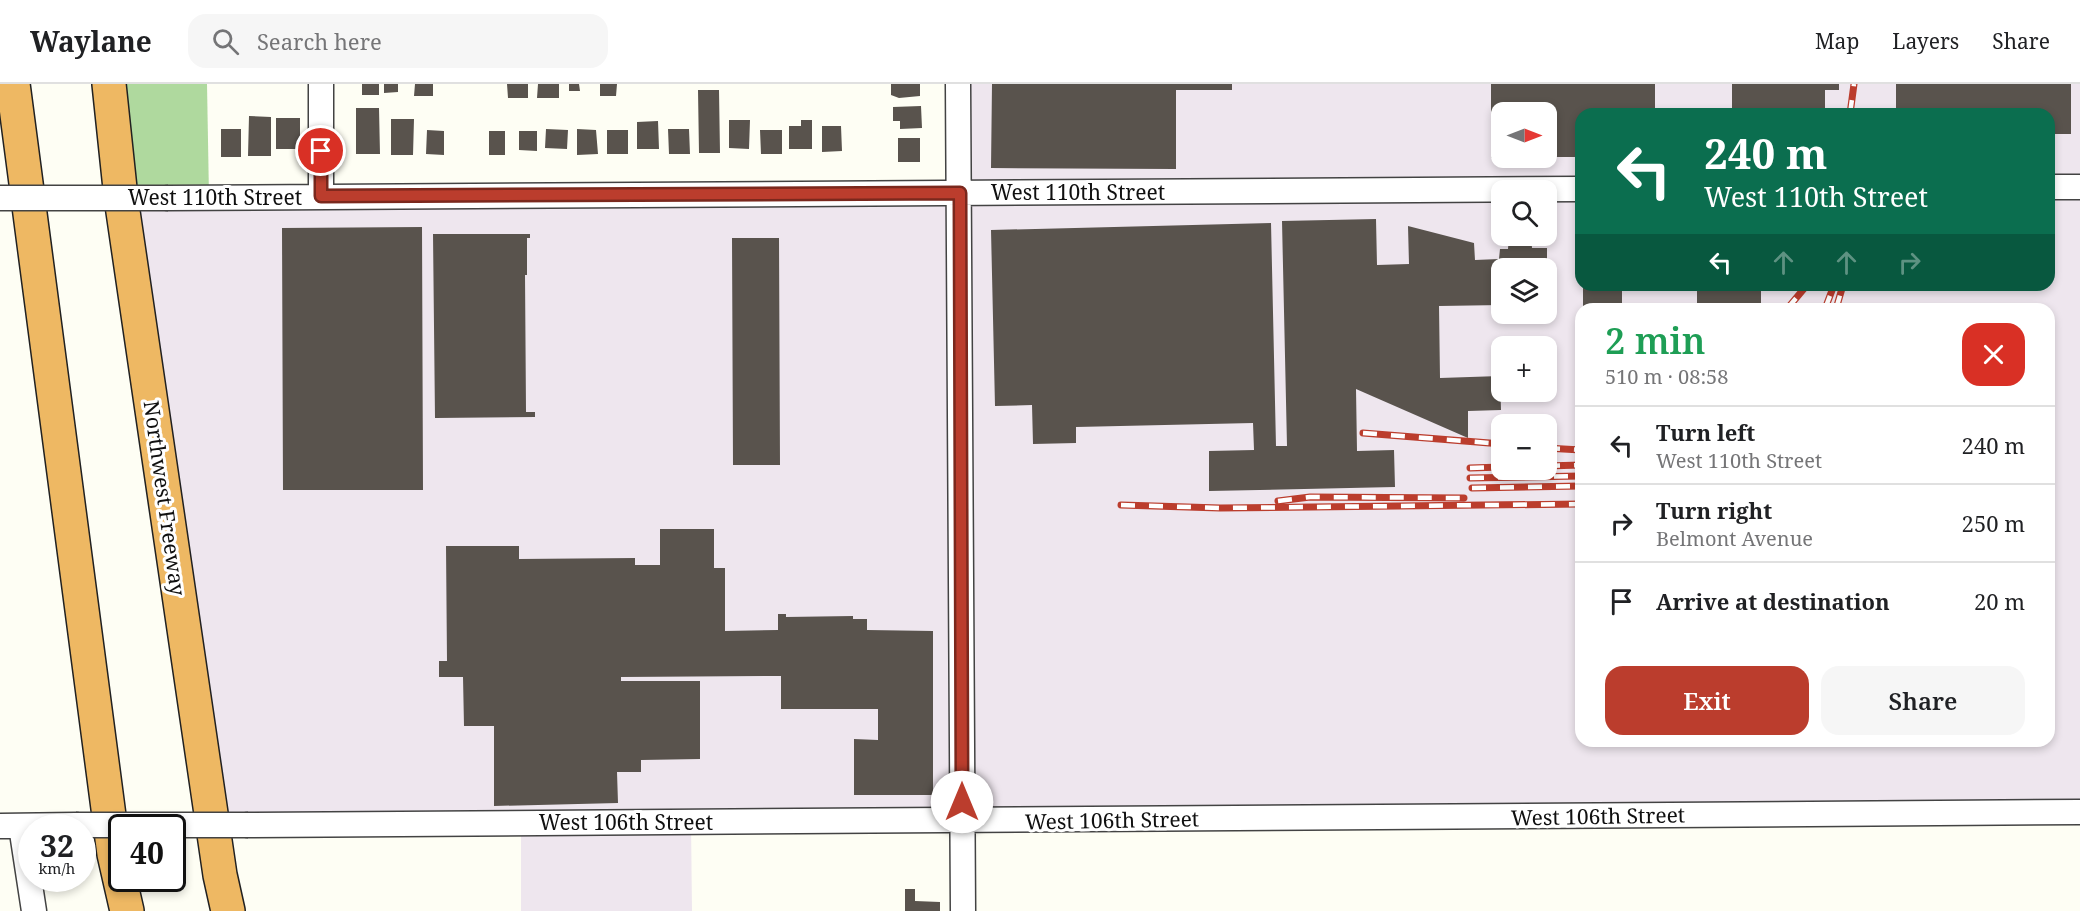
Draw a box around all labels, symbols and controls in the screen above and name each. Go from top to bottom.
search box [188,14,608,68]
text: Waylane [30,22,152,60]
icon: search [209,25,242,58]
text: Search here [257,26,382,56]
text: Map [1815,27,1859,55]
text: Layers [1892,27,1959,55]
text: Share [1992,27,2050,55]
north arrow [1491,102,1557,168]
map controls [1491,102,1557,480]
text: 240 m [1704,124,1828,181]
pin [295,125,346,176]
icon: left [1605,132,1683,210]
icon: arrive [304,134,337,167]
street label: West 110th Street [991,178,1165,206]
text: West 110th Street [1704,178,1928,215]
button: search [1491,180,1557,246]
street label: West 110th Street [128,183,302,211]
icon: left [1704,246,1737,279]
icon: ahead [1767,246,1800,279]
icon: ahead [1830,246,1863,279]
icon: right [1893,246,1926,279]
button: layers [1491,258,1557,324]
text: 2 min [1605,316,1706,365]
button: close [1962,323,2025,386]
button: + [1491,336,1557,402]
text: 510 m · 08:58 [1605,363,1728,390]
street label: Northwest Freeway [137,399,193,597]
button: − [1491,414,1557,480]
text: Turn left [1656,417,1755,447]
icon: left [1605,429,1638,462]
text: 240 m [1962,430,2025,460]
text: West 110th Street [1656,447,1822,474]
text: Turn right [1656,495,1772,525]
icon: right [1605,507,1638,540]
text: 250 m [1962,508,2025,538]
text: Belmont Avenue [1656,525,1813,552]
icon: arrive [1605,585,1638,618]
text: Arrive at destination [1656,586,1890,616]
text: 20 m [1974,586,2025,616]
button: Exit [1605,666,1809,735]
button: Share [1821,666,2025,735]
position arrow [930,770,994,834]
street label: West 106th Street [1511,800,1685,832]
street label: West 106th Street [1025,804,1199,836]
street label: West 106th Street [539,808,713,836]
speed limit sign: 40 [108,814,186,892]
text: 32 [40,825,74,866]
text: km/h [39,858,75,878]

